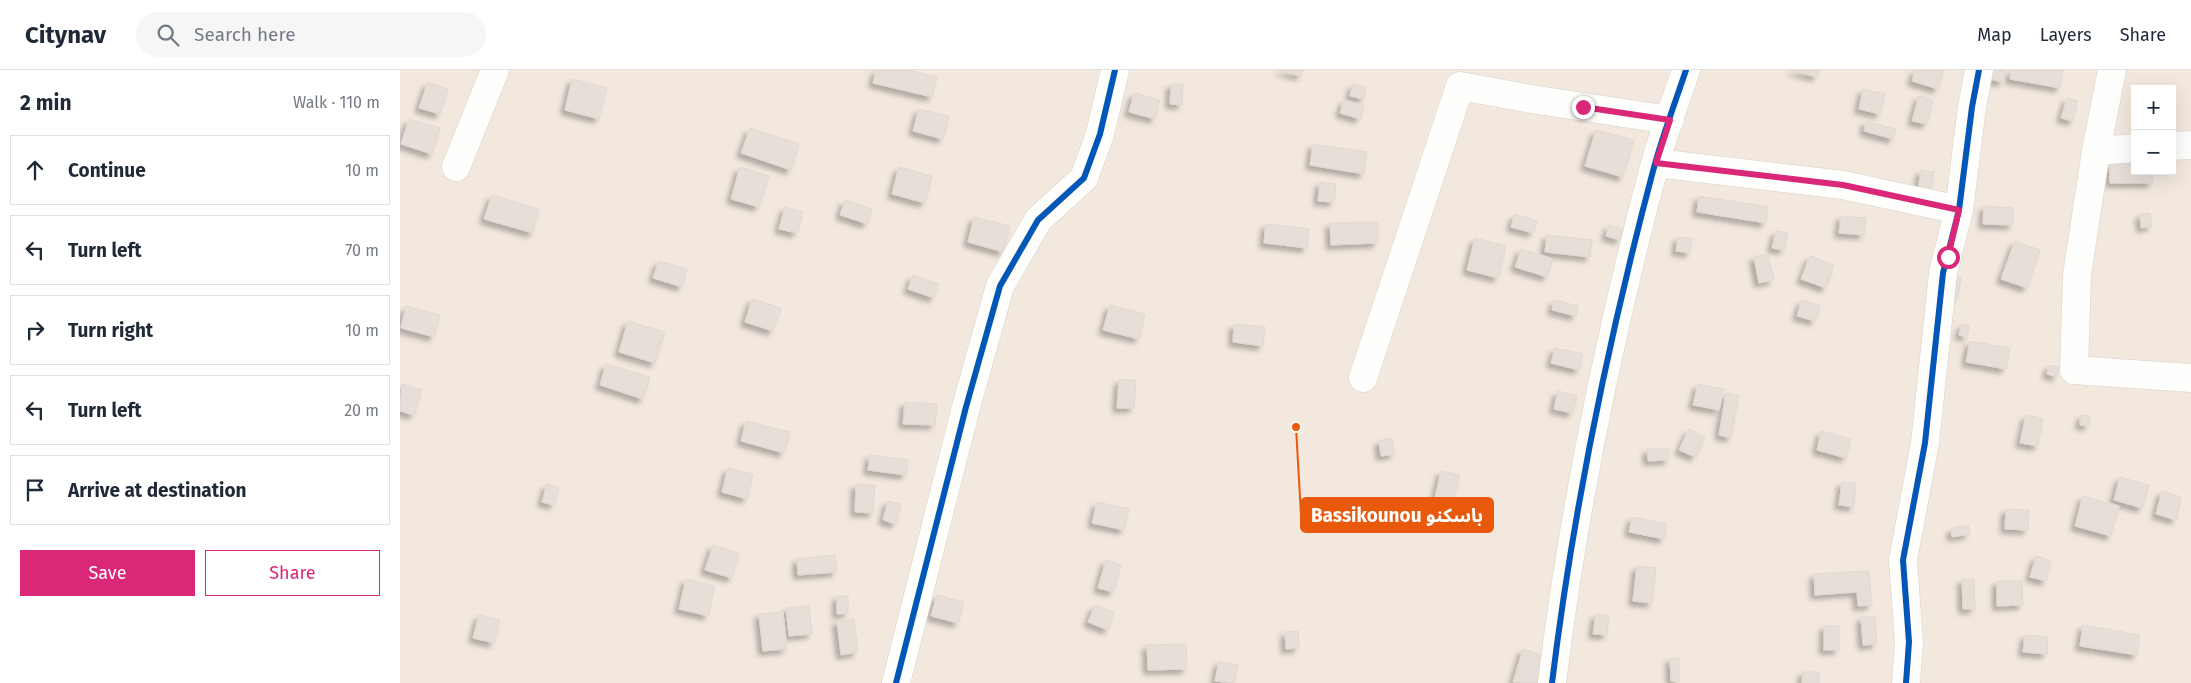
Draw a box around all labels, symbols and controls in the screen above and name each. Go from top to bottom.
search box [136,12,486,57]
text: Citynav [25,21,106,49]
icon: search [154,21,182,49]
text: Search here [194,23,296,46]
text: Map [1977,24,2012,46]
text: Layers [2040,24,2092,46]
text: Share [2120,24,2166,46]
map controls [2131,85,2176,175]
button: + [2131,85,2176,130]
text: 2 min [20,90,72,116]
text: Walk · 110 m [293,93,380,112]
route end [1572,96,1595,119]
button: − [2131,130,2176,175]
icon: ahead [21,156,49,184]
text: Continue [68,159,146,182]
text: 10 m [345,161,379,180]
icon: left [21,236,49,264]
text: Turn left [68,239,142,262]
text: 70 m [345,241,379,260]
route start [1937,246,1960,269]
icon: right [21,316,49,344]
text: Turn right [68,319,153,342]
text: 10 m [345,321,379,340]
icon: left [21,396,49,424]
text: Turn left [68,399,142,422]
text: 20 m [344,401,379,420]
icon: arrive [21,476,49,504]
text: Arrive at destination [68,479,247,502]
callout: Bassikounou باسكنو [1301,498,1493,532]
text: Bassikounou باسكنو [1311,504,1483,527]
button: Save [20,550,195,596]
button: Share [205,550,380,596]

